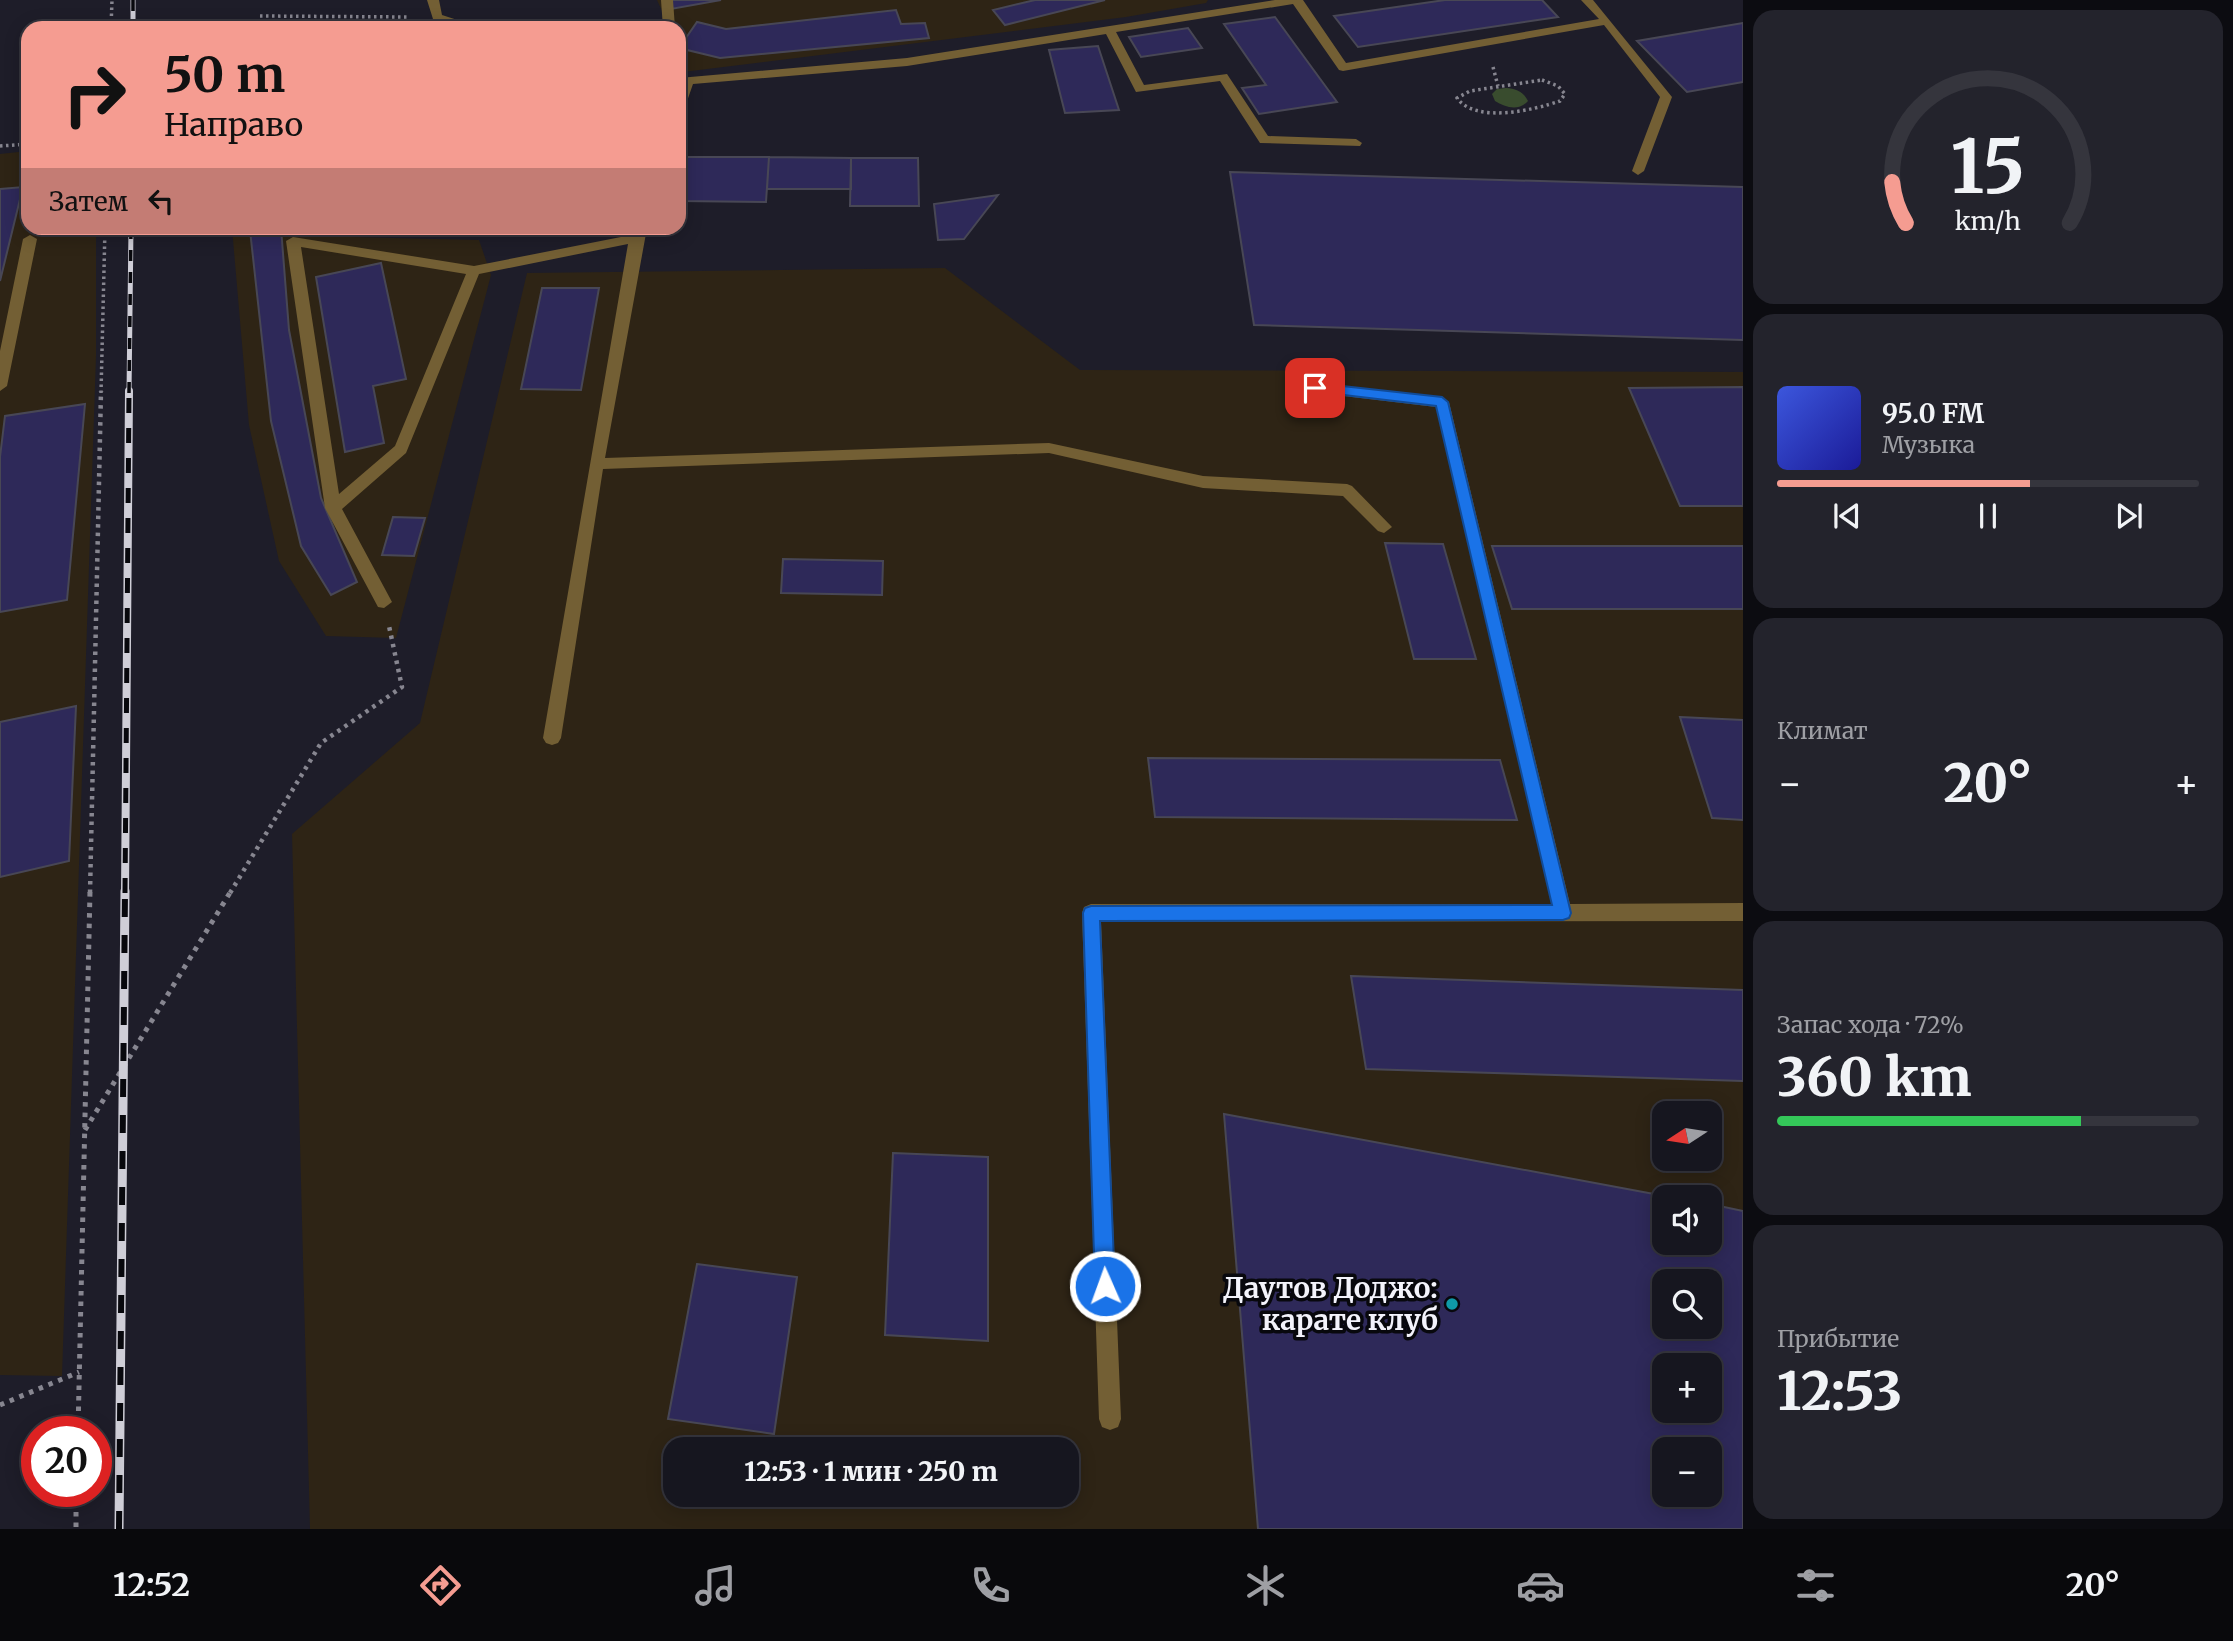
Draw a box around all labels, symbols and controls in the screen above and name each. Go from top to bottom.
text: 50 m [164,44,285,105]
icon: right [49,49,140,140]
text: Направо [164,105,303,145]
text: 15 [1951,121,2025,213]
icon: left [142,182,180,220]
text: Затем [49,185,128,218]
text: km/h [1955,205,2021,237]
pin [1285,358,1345,418]
icon: arrive [1296,369,1334,407]
text: 95.0 FM [1882,397,1984,430]
text: Музыка [1882,430,1975,459]
icon: previous [1828,497,1866,535]
icon: pause [1969,497,2007,535]
icon: next [2110,497,2148,535]
text: Климат [1777,716,1868,745]
text: 20° [1944,751,2032,816]
text: − [1777,760,1802,807]
text: + [2174,760,2199,807]
text: Запас хода · 72% [1777,1010,1964,1039]
text: 360 km [1777,1045,1972,1110]
north arrow [1652,1101,1722,1171]
map controls [1652,1101,1722,1507]
button: sound [1652,1185,1722,1255]
position arrow [1068,1249,1142,1323]
button: search [1652,1269,1722,1339]
place label: Даутов Доджо: карате клуб [1223,1270,1438,1338]
marker: Даутов Доджо: карате клуб [1444,1296,1460,1312]
text: Прибытие [1777,1324,1899,1353]
button: + [1652,1353,1722,1423]
text: 12:53 [1777,1359,1902,1424]
speed limit sign: 20 [21,1416,112,1507]
button: − [1652,1437,1722,1507]
text: 12:53 · 1 мин · 250 m [744,1455,998,1488]
icon: directions [416,1561,465,1610]
icon: music [691,1561,740,1610]
icon: phone [966,1561,1015,1610]
icon: climate [1241,1561,1290,1610]
icon: car [1516,1561,1565,1610]
icon: filters [1791,1561,1840,1610]
text: 12:52 [113,1565,190,1605]
text: 20° [2066,1565,2120,1605]

